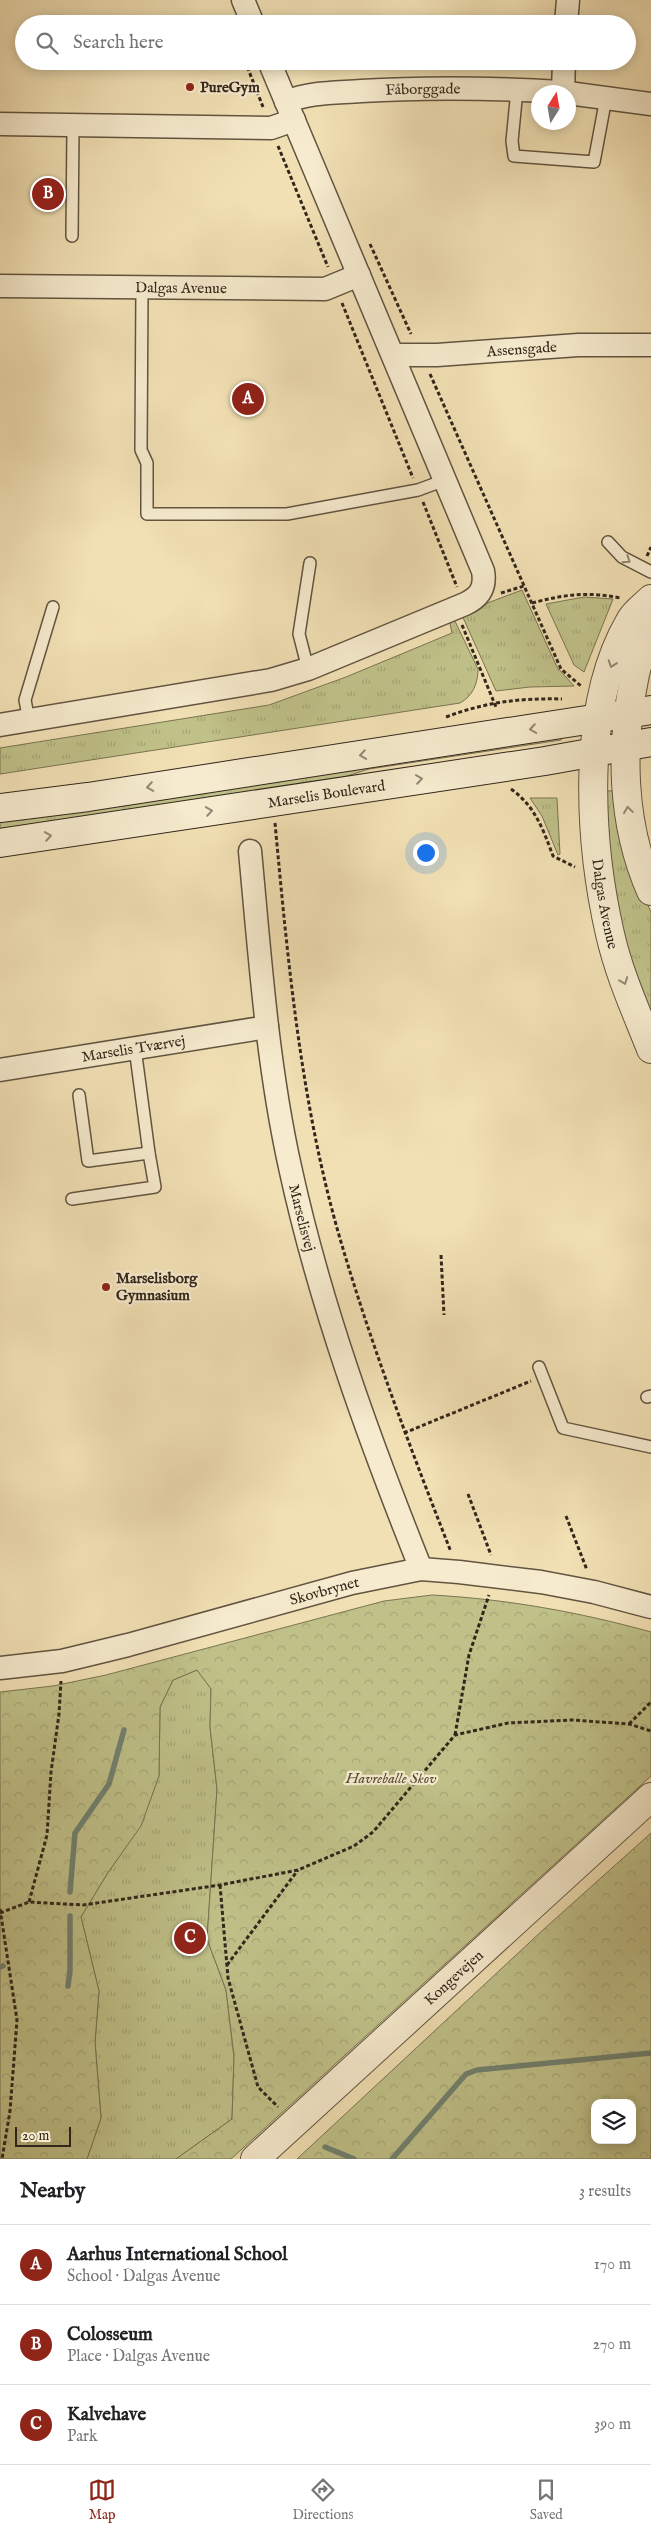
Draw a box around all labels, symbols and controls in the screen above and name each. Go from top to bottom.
search box [15,15,636,70]
icon: search [33,29,61,57]
text: Search here [73,31,164,55]
place label: PureGym [200,78,260,97]
street label: Fåborggade [385,79,460,99]
marker: PureGym [184,81,196,93]
north arrow [531,85,576,130]
pin: B [32,175,64,213]
street label: Dalgas Avenue [135,278,227,298]
street label: Assensgade [485,337,558,361]
pin: A [232,380,264,418]
one-way arrow [621,554,631,563]
one-way arrow [608,659,618,667]
one-way arrow [529,723,537,734]
one-way arrow [359,749,367,760]
one-way arrow [415,774,423,785]
street label: Marselis Boulevard [266,776,387,812]
one-way arrow [146,782,154,792]
one-way arrow [204,806,213,816]
one-way arrow [624,806,634,815]
one-way arrow [44,831,53,841]
your location [413,840,439,866]
street label: Dalgas Avenue [588,858,623,951]
one-way arrow [618,977,628,985]
street label: Marselis Tværvej [80,1031,186,1066]
street label: Marselisvej [285,1182,320,1254]
place label: Marselisborg Gymnasium [116,1269,198,1305]
marker: Marselisborg Gymnasium [100,1281,112,1293]
street label: Skovbrynet [287,1572,361,1609]
park label: Havreballe Skov [345,1769,436,1788]
pin: C [174,1919,206,1957]
street label: Kongevejen [420,1946,487,2009]
map controls [591,2099,636,2144]
button: layers [591,2099,636,2144]
scale bar [15,2124,71,2147]
text: 20 m [22,2127,49,2145]
text: Nearby [20,2178,85,2205]
text: 3 results [579,2182,631,2202]
text: Aarhus International School [67,2243,287,2267]
text: A [31,2255,41,2275]
text: 170 m [594,2255,631,2275]
text: School · Dalgas Avenue [67,2267,220,2287]
text: Colosseum [67,2323,153,2347]
text: B [31,2335,41,2355]
text: 270 m [592,2335,631,2355]
text: Place · Dalgas Avenue [67,2347,210,2367]
text: Kalvehave [67,2403,146,2427]
text: C [30,2415,42,2435]
text: 390 m [594,2415,631,2435]
text: Park [67,2427,97,2447]
tab: Map [88,2476,116,2524]
tab: Directions [292,2476,353,2524]
tab: Saved [530,2476,563,2524]

